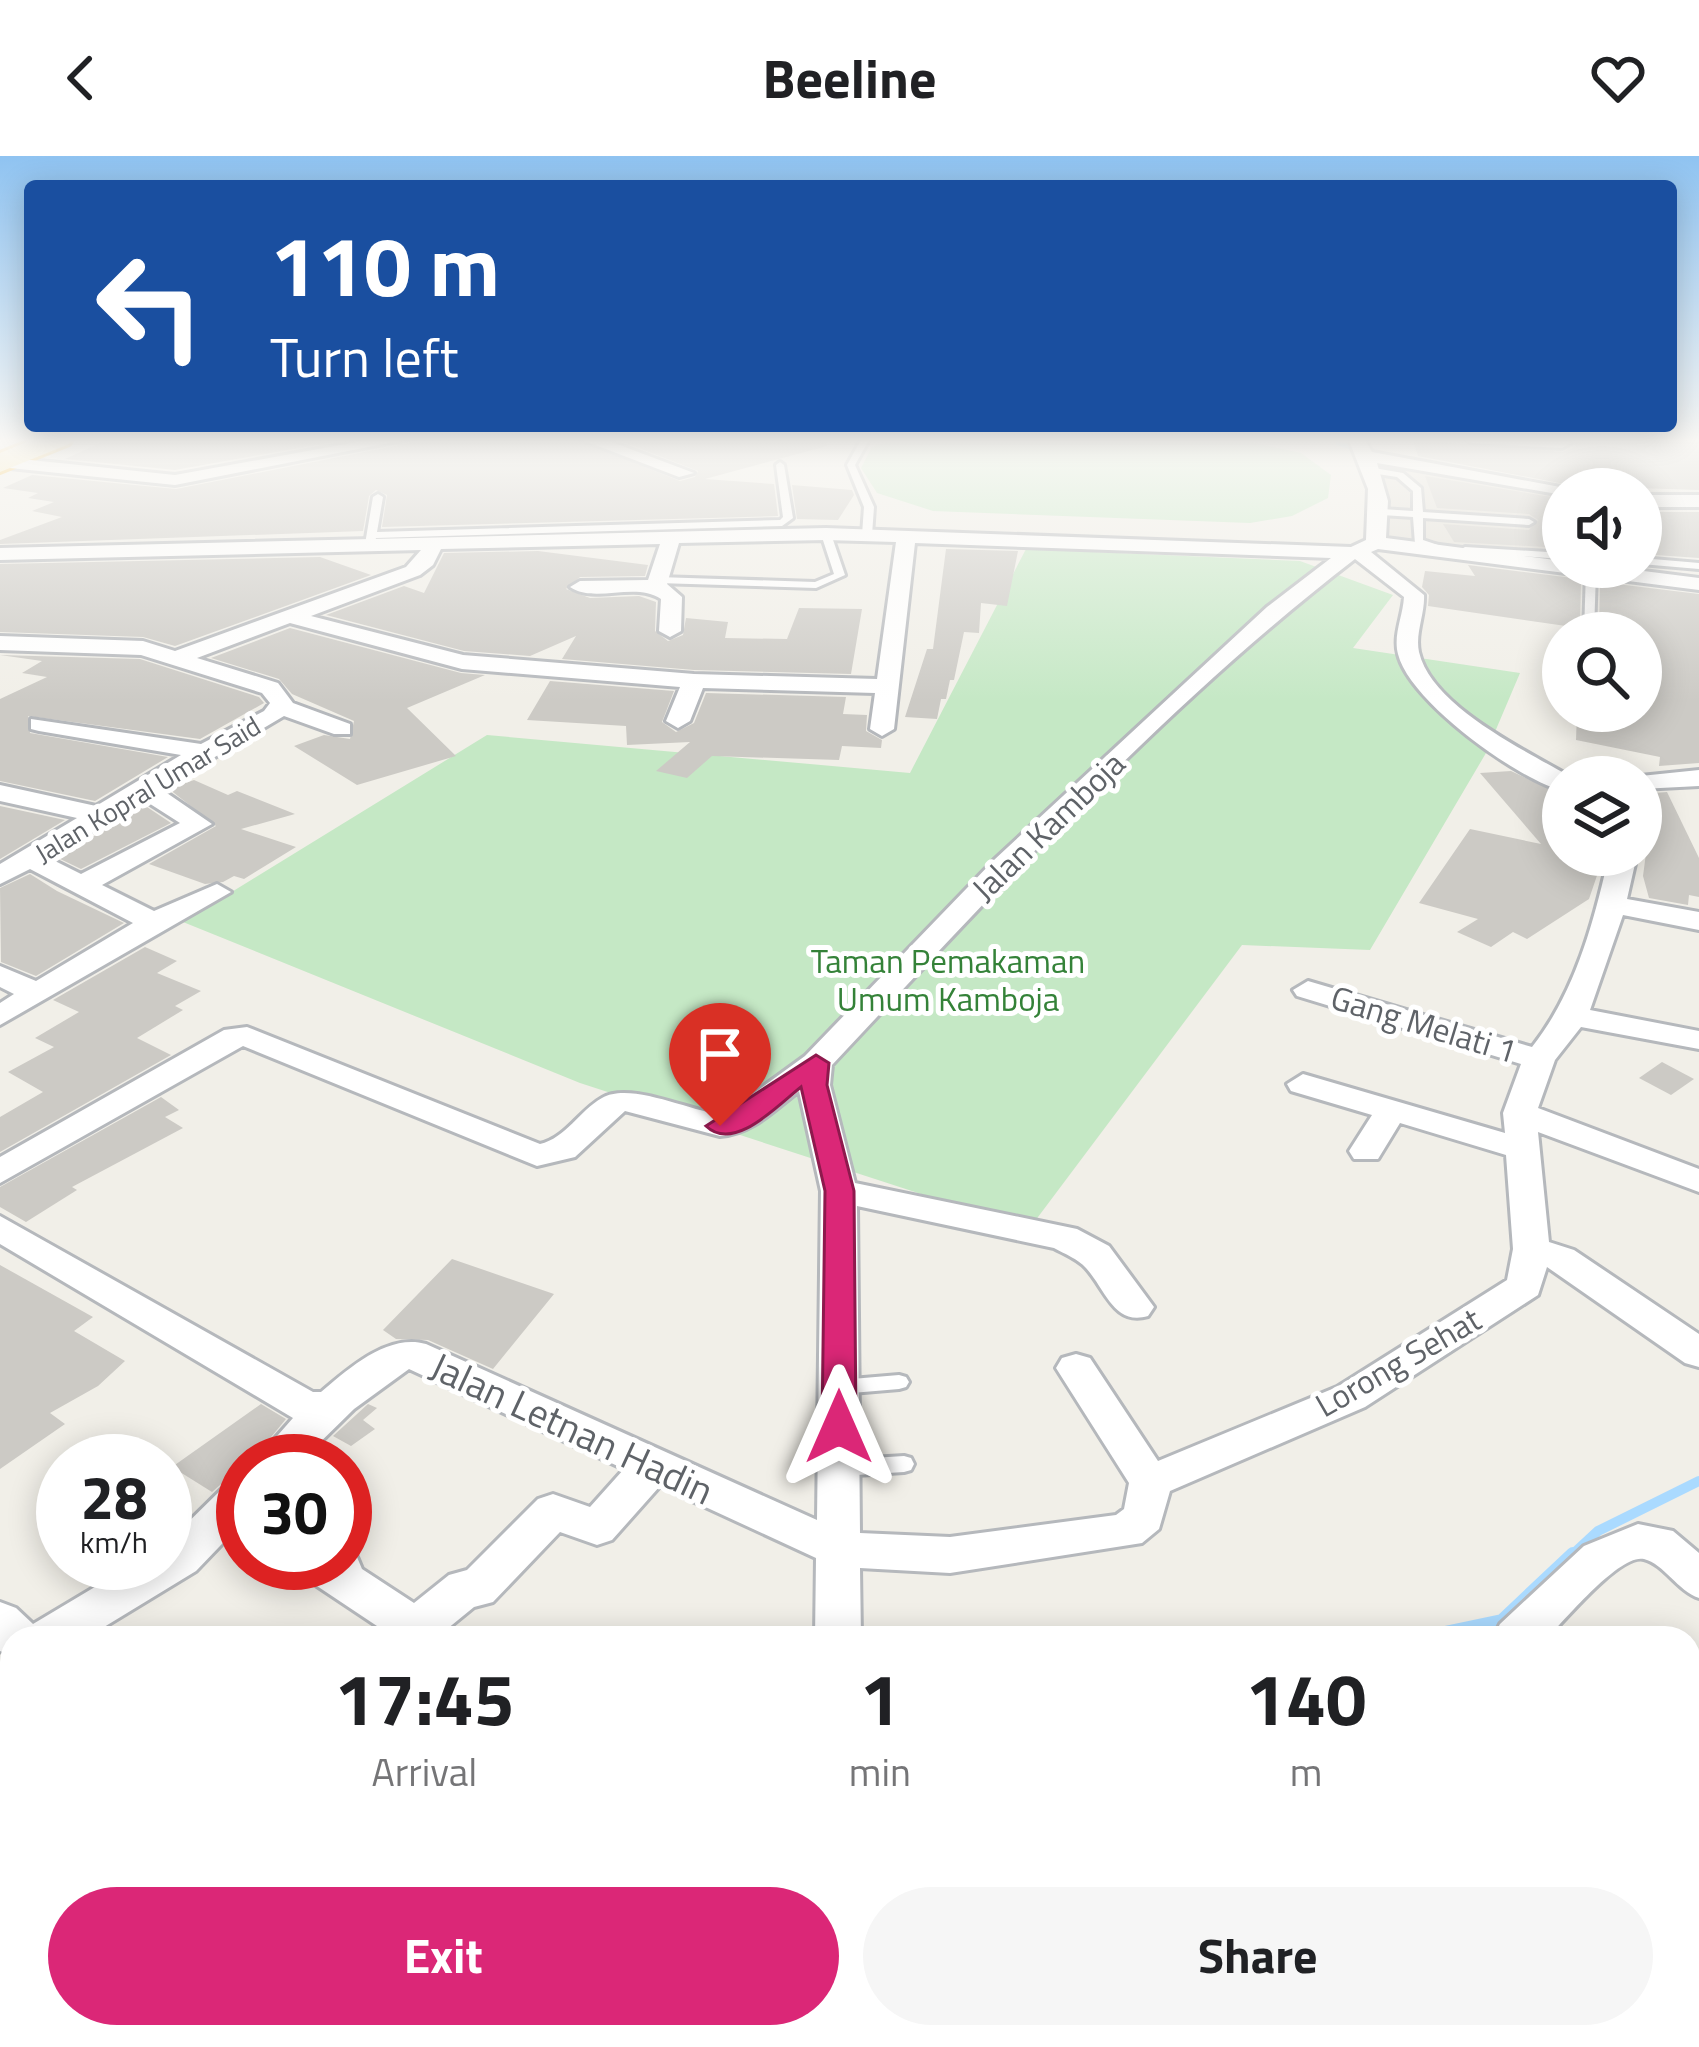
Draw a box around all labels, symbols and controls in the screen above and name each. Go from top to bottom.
text: Beeline [763,37,936,119]
icon: back [48,45,114,111]
icon: heart [1585,45,1651,111]
text: 110 m [270,201,500,329]
icon: left [72,228,228,384]
text: Turn left [270,316,459,398]
map controls [1542,468,1662,876]
button: sound [1542,468,1662,588]
button: search [1542,612,1662,732]
street label: Jalan Kopral Umar Said [26,705,268,873]
street label: Jalan Kamboja [960,740,1136,912]
button: layers [1542,756,1662,876]
park label: Taman Pemakaman Umum Kamboja [811,936,1085,1024]
street label: Gang Melati 1 [1325,972,1523,1076]
pin [669,1003,771,1126]
icon: arrive [687,1021,753,1087]
street label: Lorong Sehat [1306,1294,1490,1430]
street label: Jalan Letnan Hadin [421,1336,724,1519]
position arrow [776,1364,902,1490]
speed limit sign: 30 [216,1434,372,1590]
text: 28 [80,1451,148,1542]
text: km/h [80,1519,148,1565]
text: 17:45 [335,1643,514,1753]
text: 1 [860,1643,900,1753]
text: 140 [1245,1643,1366,1753]
text: Arrival [372,1742,477,1801]
text: min [849,1742,911,1801]
text: m [1290,1742,1322,1801]
button: Exit [48,1887,839,2025]
button: Share [863,1887,1653,2025]

